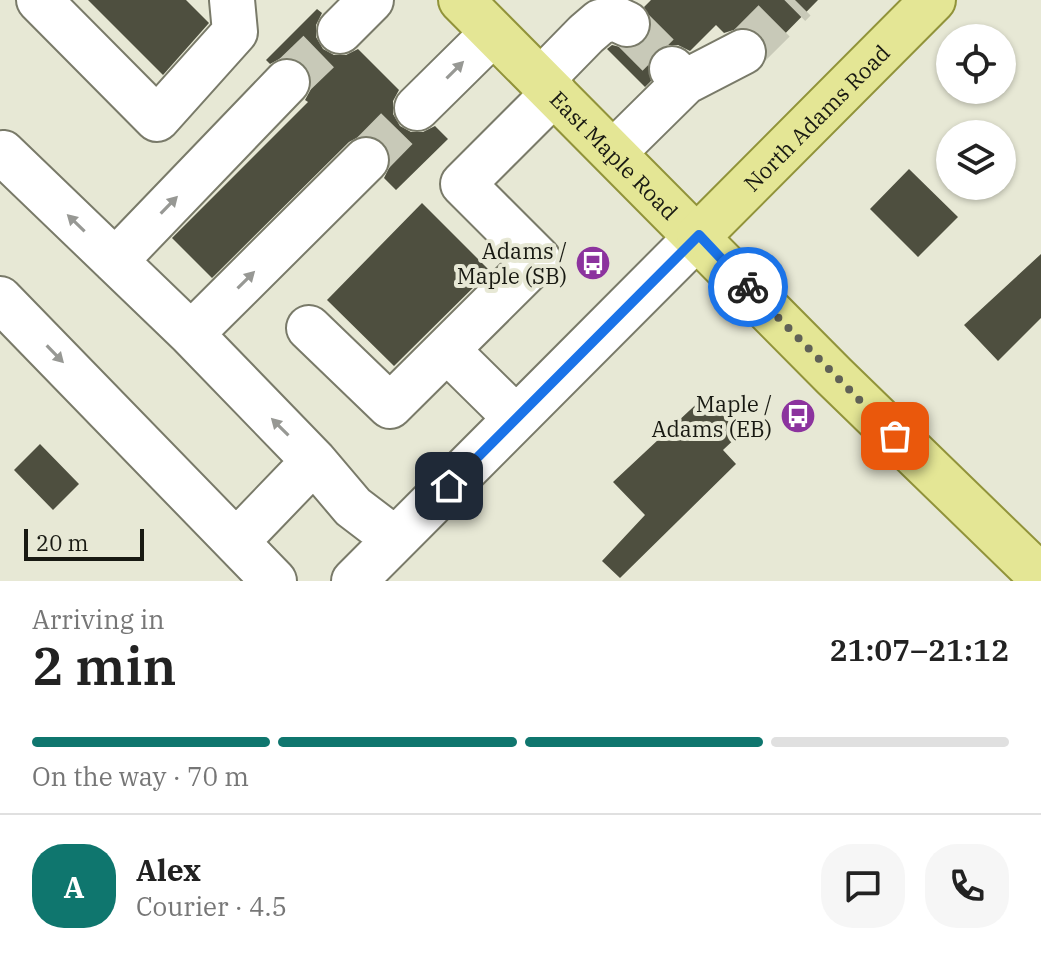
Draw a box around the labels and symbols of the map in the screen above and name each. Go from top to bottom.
street label: North Adams Road [737,38,895,197]
one-way arrow [445,62,464,80]
street label: East Maple Road [544,84,685,225]
one-way arrow [159,196,177,215]
one-way arrow [67,215,86,233]
place label: Adams / Maple (SB) [457,236,567,290]
bus stop icon: Adams / Maple (SB) [574,244,612,282]
courier [708,247,788,327]
one-way arrow [236,271,255,289]
one-way arrow [45,344,63,363]
place label: Maple / Adams (EB) [652,389,772,443]
bus stop icon: Maple / Adams (EB) [779,397,817,435]
pin [861,402,929,470]
one-way arrow [271,418,289,437]
pin [415,452,483,520]
scale bar [24,525,144,561]

